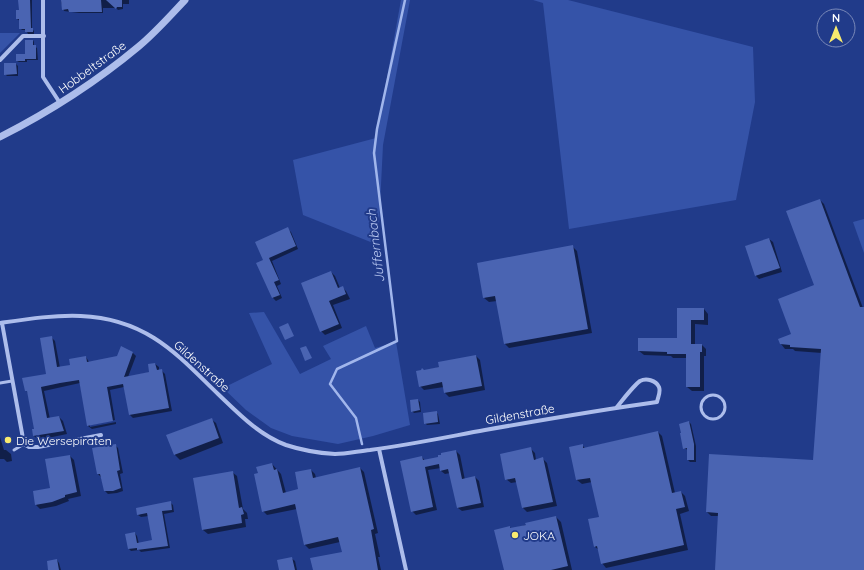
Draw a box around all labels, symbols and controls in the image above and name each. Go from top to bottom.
north arrow [816,8,856,48]
text: N [832,11,840,25]
street label: Hobbeltstraße [55,37,129,97]
water label: Juffernbach [362,208,387,284]
street label: Gildenstraße [171,337,233,395]
street label: Gildenstraße [484,400,556,427]
place label: Die Wersepiraten [16,433,112,448]
marker: Die Wersepiraten [3,435,13,445]
place label: JOKA [523,528,555,543]
marker: JOKA [510,530,520,540]

